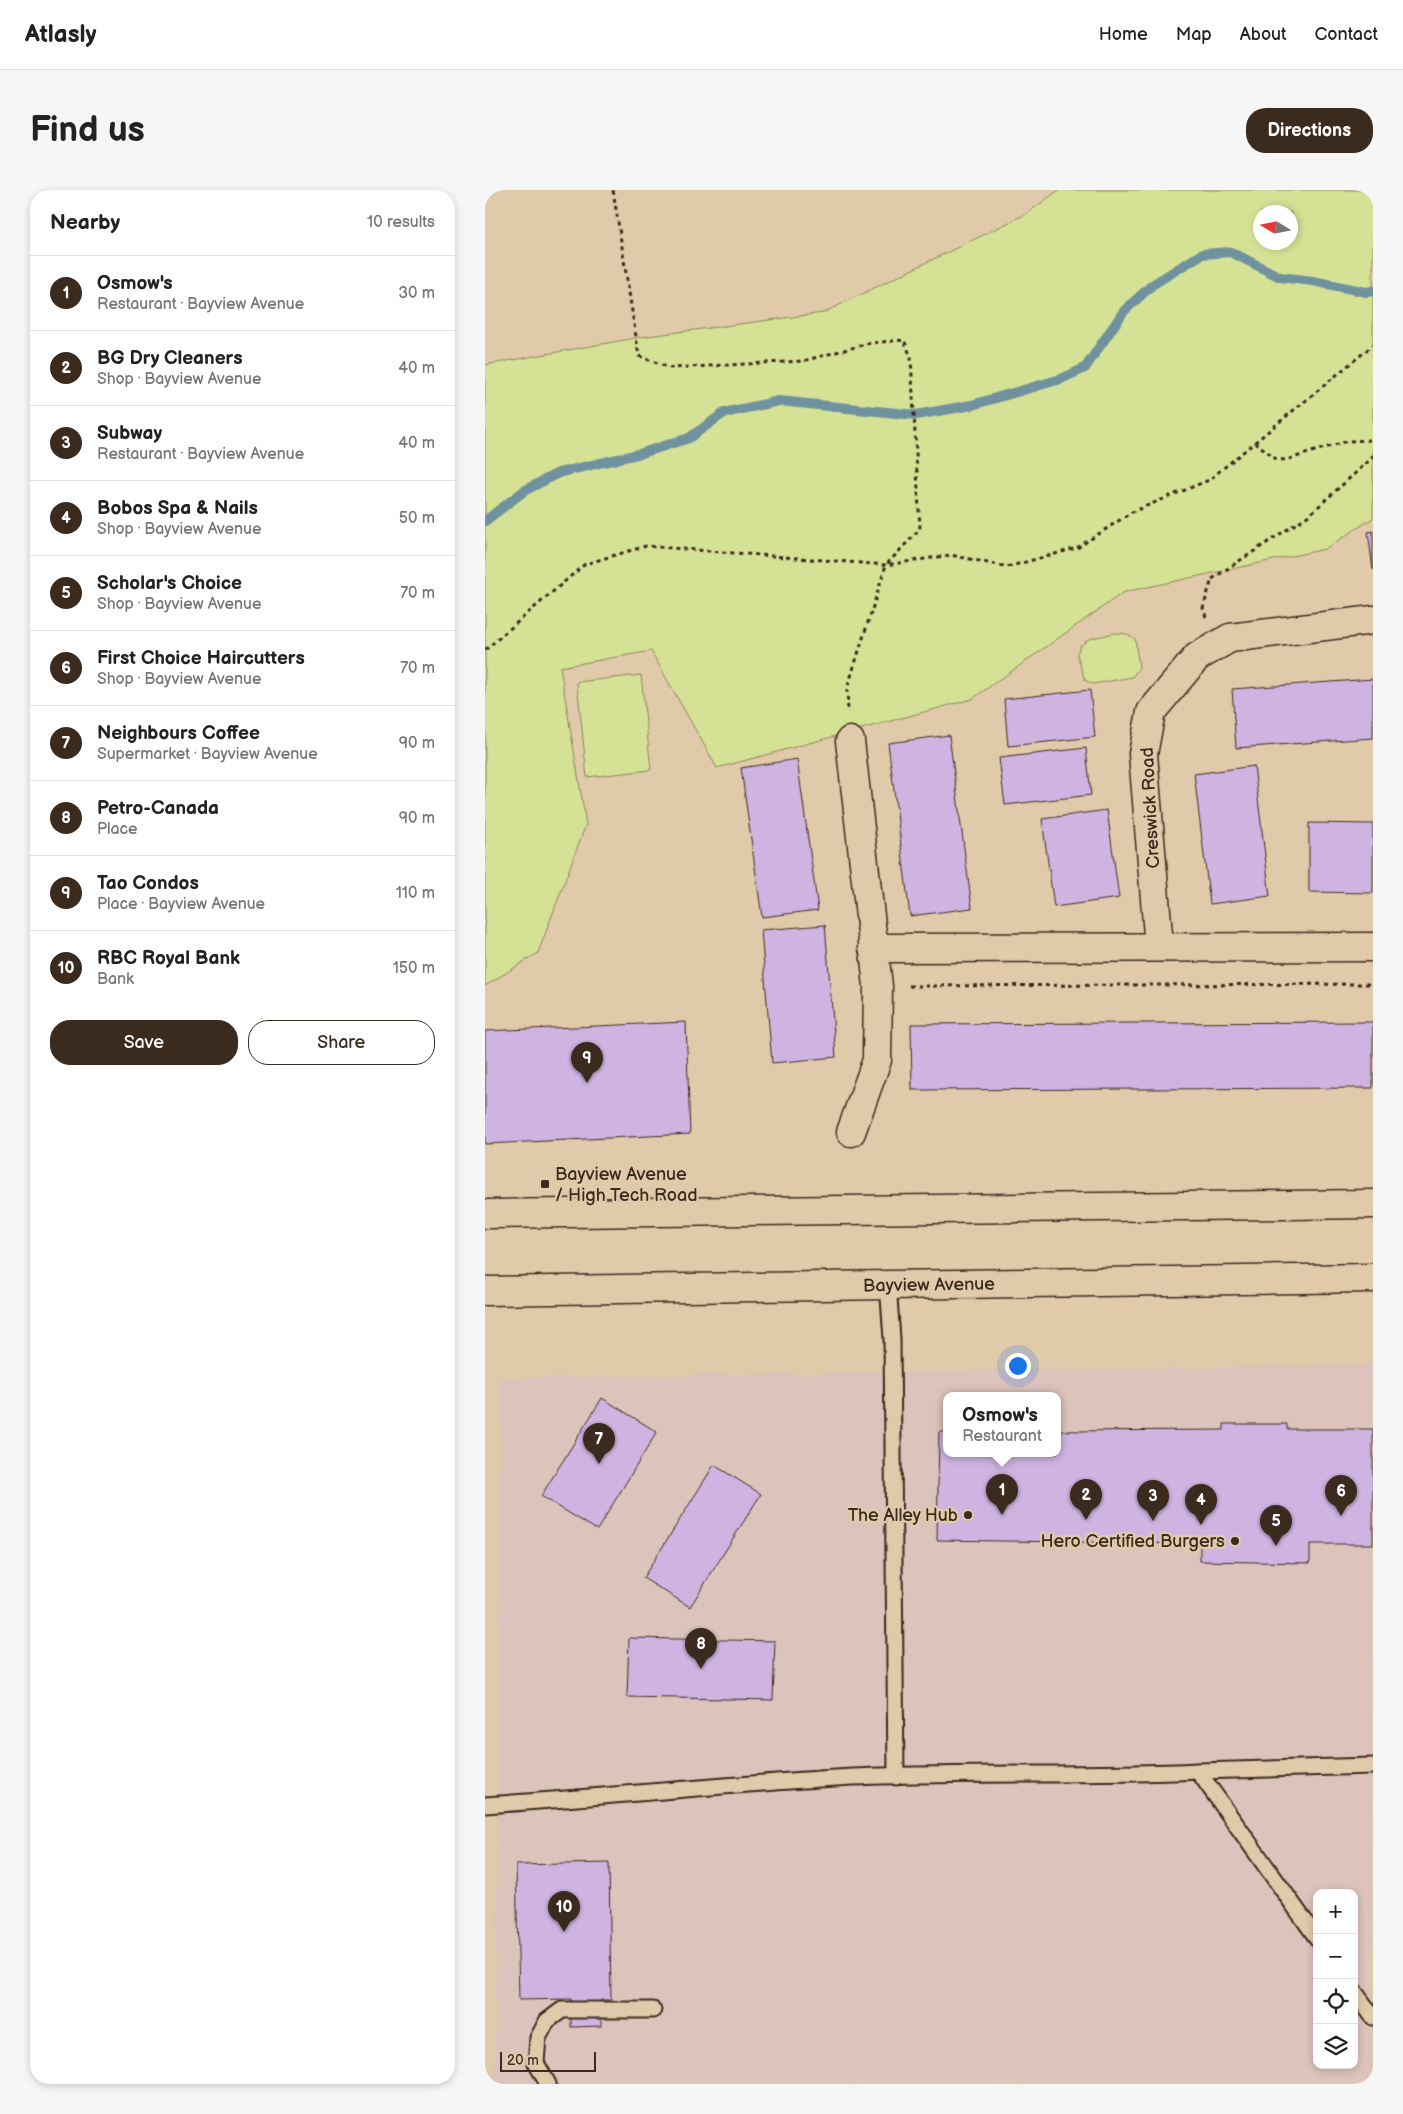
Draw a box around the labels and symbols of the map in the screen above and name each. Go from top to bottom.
north arrow [1253,205,1298,250]
street label: Creswick Road [1137,747,1164,869]
pin: 9 [571,1042,603,1083]
place label: Bayview Avenue / High Tech Road [555,1164,698,1206]
marker: Bayview Avenue / High Tech Road [539,1178,551,1190]
street label: Bayview Avenue [863,1274,995,1296]
your location [1005,1353,1031,1379]
pin: 7 [583,1423,615,1464]
pin: 1 [986,1474,1018,1515]
pin: 6 [1325,1475,1357,1516]
pin: 2 [1070,1479,1102,1520]
pin: 3 [1137,1480,1169,1521]
pin: 4 [1185,1484,1217,1525]
place label: The Alley Hub [848,1505,958,1526]
pin: 5 [1260,1505,1292,1546]
marker: The Alley Hub [962,1509,974,1521]
place label: Hero Certified Burgers [1040,1531,1225,1552]
marker: Hero Certified Burgers [1229,1535,1241,1547]
pin: 8 [685,1628,717,1669]
pin: 10 [548,1891,580,1932]
scale bar [500,2049,596,2072]

